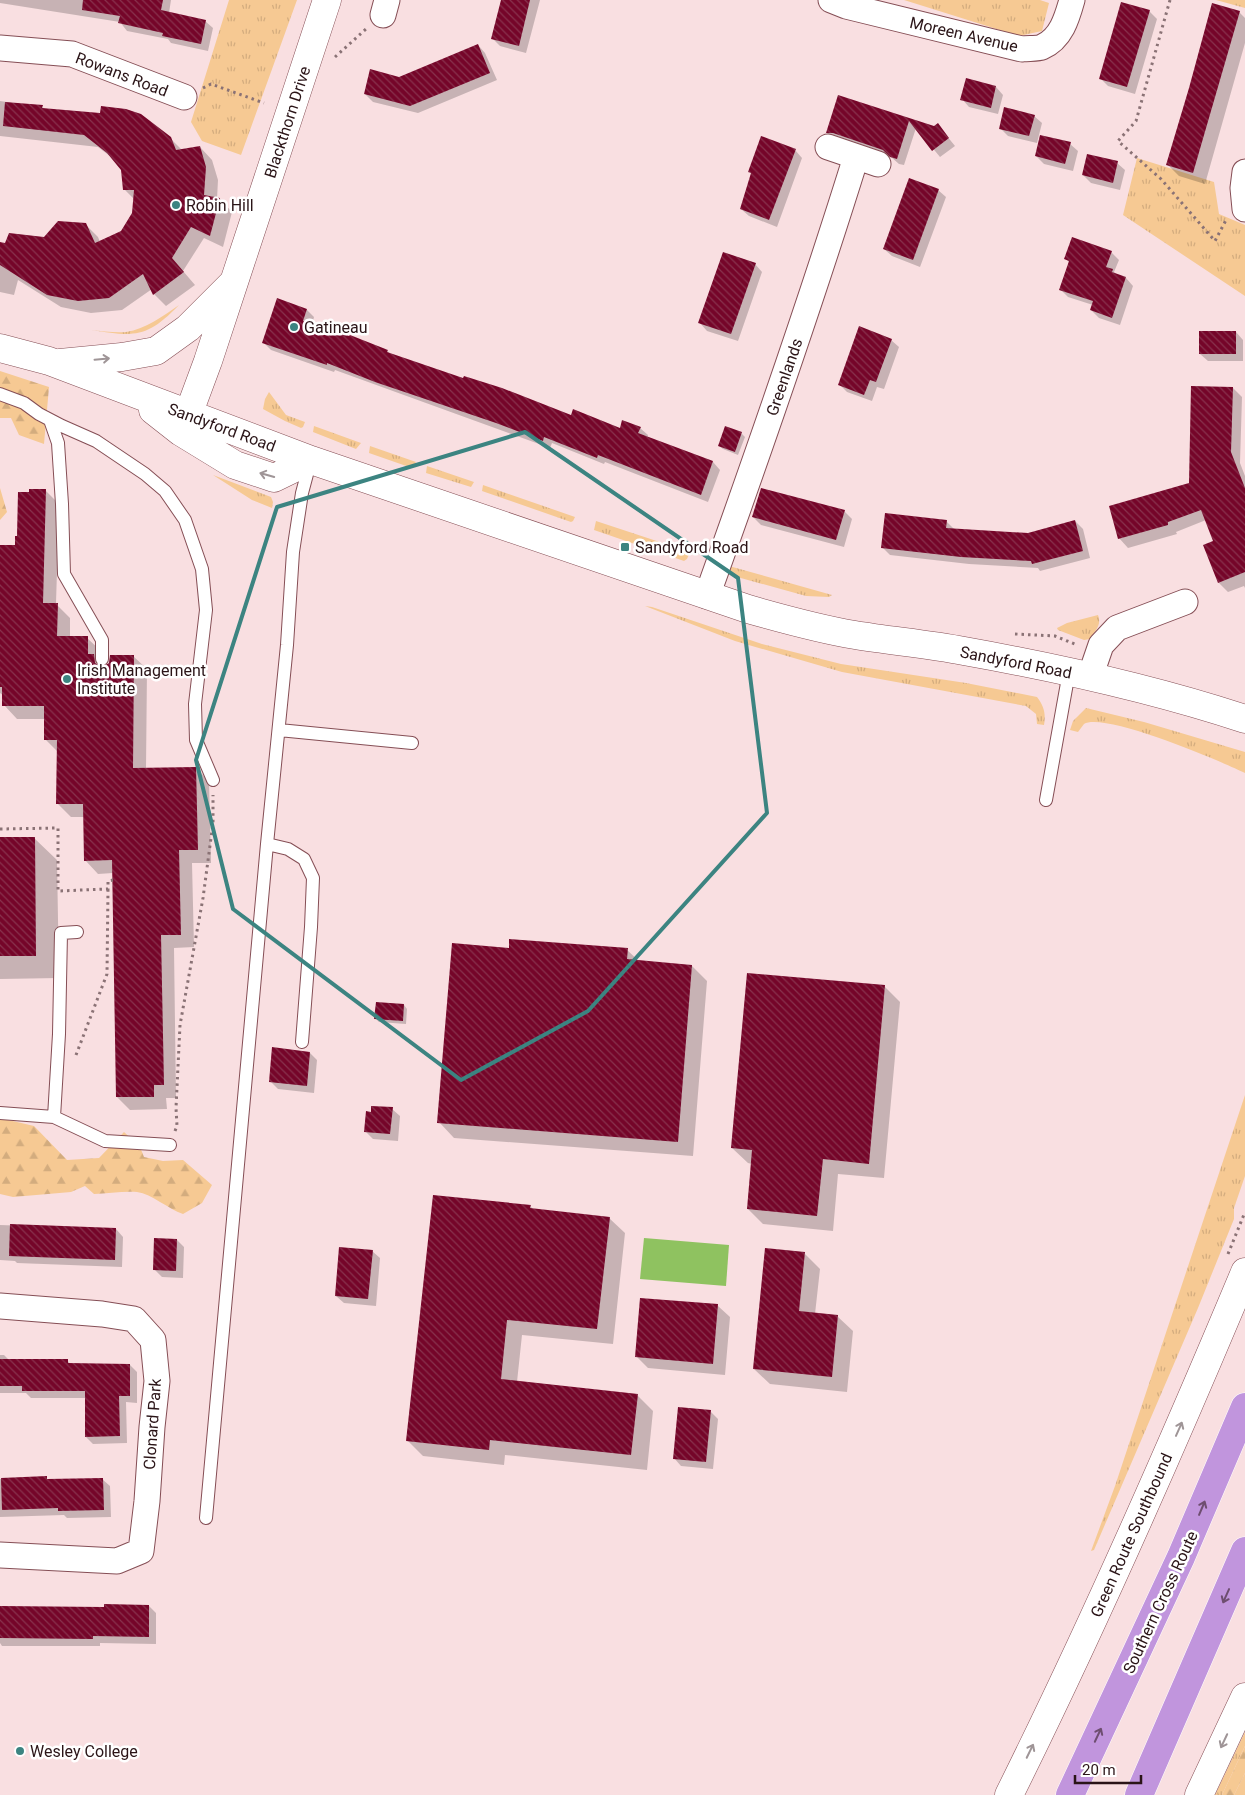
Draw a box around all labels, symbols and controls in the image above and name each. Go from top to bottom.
street label: Moreen Avenue [908,13,1020,56]
street label: Rowans Road [73,48,171,101]
street label: Blackthorn Drive [260,64,314,180]
place label: Robin Hill [186,196,254,215]
marker: Robin Hill [170,199,182,211]
place label: Gatineau [304,318,368,337]
marker: Gatineau [288,321,300,333]
street label: Greenlands [762,336,807,418]
one-way arrow [94,354,110,364]
street label: Sandyford Road [165,399,278,456]
one-way arrow [259,470,275,480]
place label: Sandyford Road [635,538,748,557]
marker: Sandyford Road [619,541,631,553]
street label: Sandyford Road [958,642,1073,683]
place label: Irish Management Institute [77,661,206,698]
marker: Irish Management Institute [61,673,73,685]
street label: Clonard Park [140,1377,165,1470]
one-way arrow [1174,1422,1184,1437]
street label: Green Route Southbound [1087,1450,1176,1620]
one-way arrow [1198,1501,1208,1516]
street label: Southern Cross Route [1119,1528,1202,1676]
one-way arrow [1220,1588,1230,1603]
one-way arrow [1094,1728,1104,1743]
one-way arrow [1219,1733,1228,1748]
place label: Wesley College [30,1742,138,1761]
one-way arrow [1026,1744,1035,1759]
marker: Wesley College [14,1745,26,1757]
scale bar [1075,1752,1141,1784]
text: 20 m [1082,1761,1116,1779]

